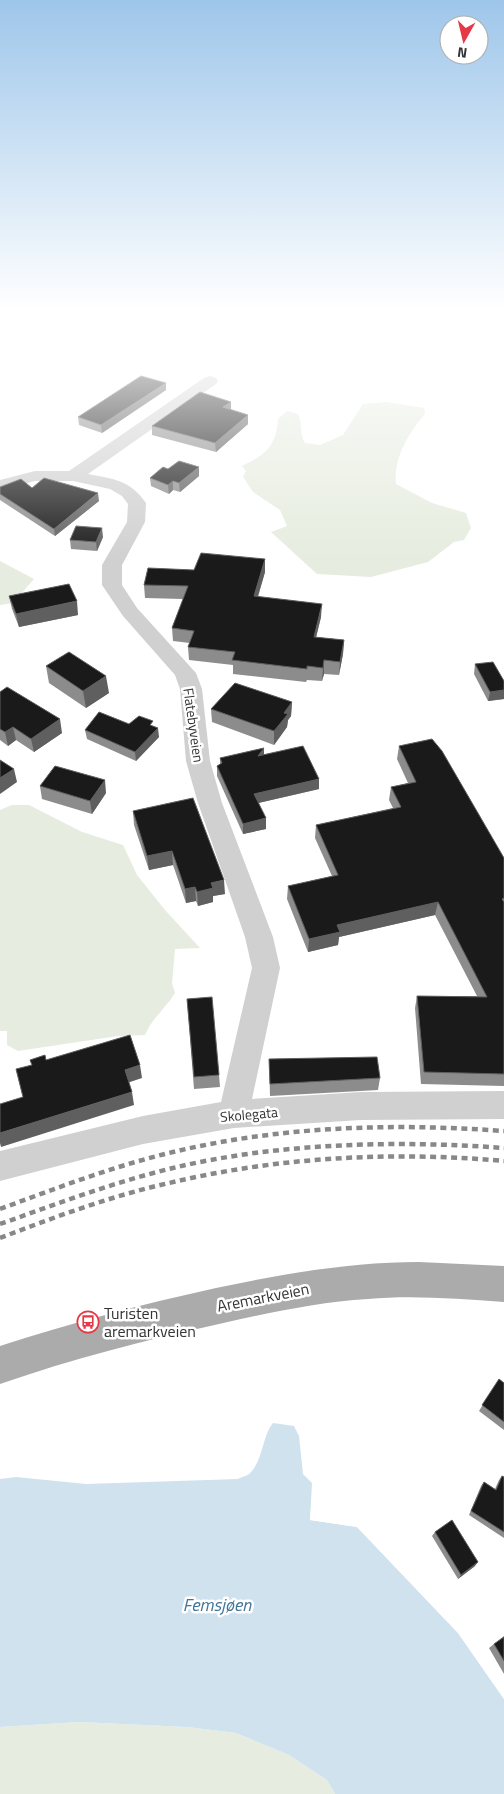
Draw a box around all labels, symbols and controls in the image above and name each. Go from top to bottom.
north arrow [439,15,489,65]
text: N [456,42,468,64]
street label: Flatebyveien [178,686,210,764]
street label: Skolegata [219,1101,279,1127]
street label: Aremarkveien [215,1276,311,1318]
place label: Turisten aremarkveien [104,1301,196,1343]
bus stop icon: Turisten aremarkveien [76,1310,100,1334]
water label: Femsjøen [183,1591,252,1618]

